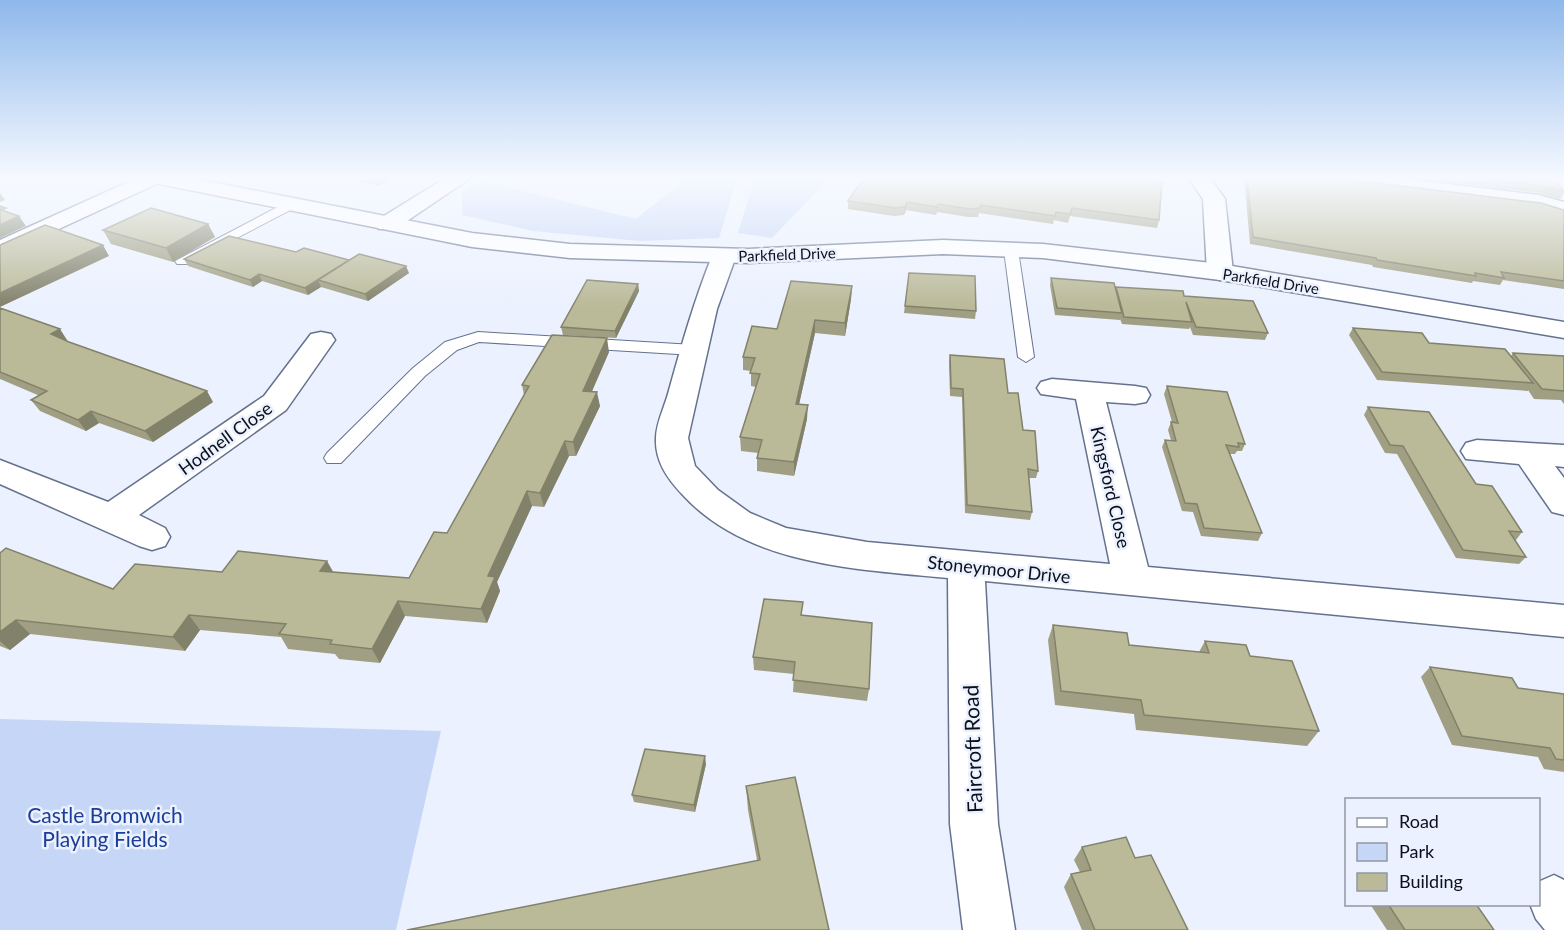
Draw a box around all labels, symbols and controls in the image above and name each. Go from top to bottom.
street label: Parkfield Drive [738,243,836,265]
street label: Parkfield Drive [1222,264,1321,298]
street label: Hodnell Close [174,397,276,479]
street label: Kingsford Close [1086,424,1136,550]
street label: Stoneymoor Drive [927,551,1071,587]
street label: Faircroft Road [957,684,987,814]
legend [1345,798,1540,906]
park label: Castle Bromwich Playing Fields [27,802,183,851]
text: Road [1399,810,1439,832]
text: Park [1399,840,1435,862]
text: Building [1399,870,1463,892]

